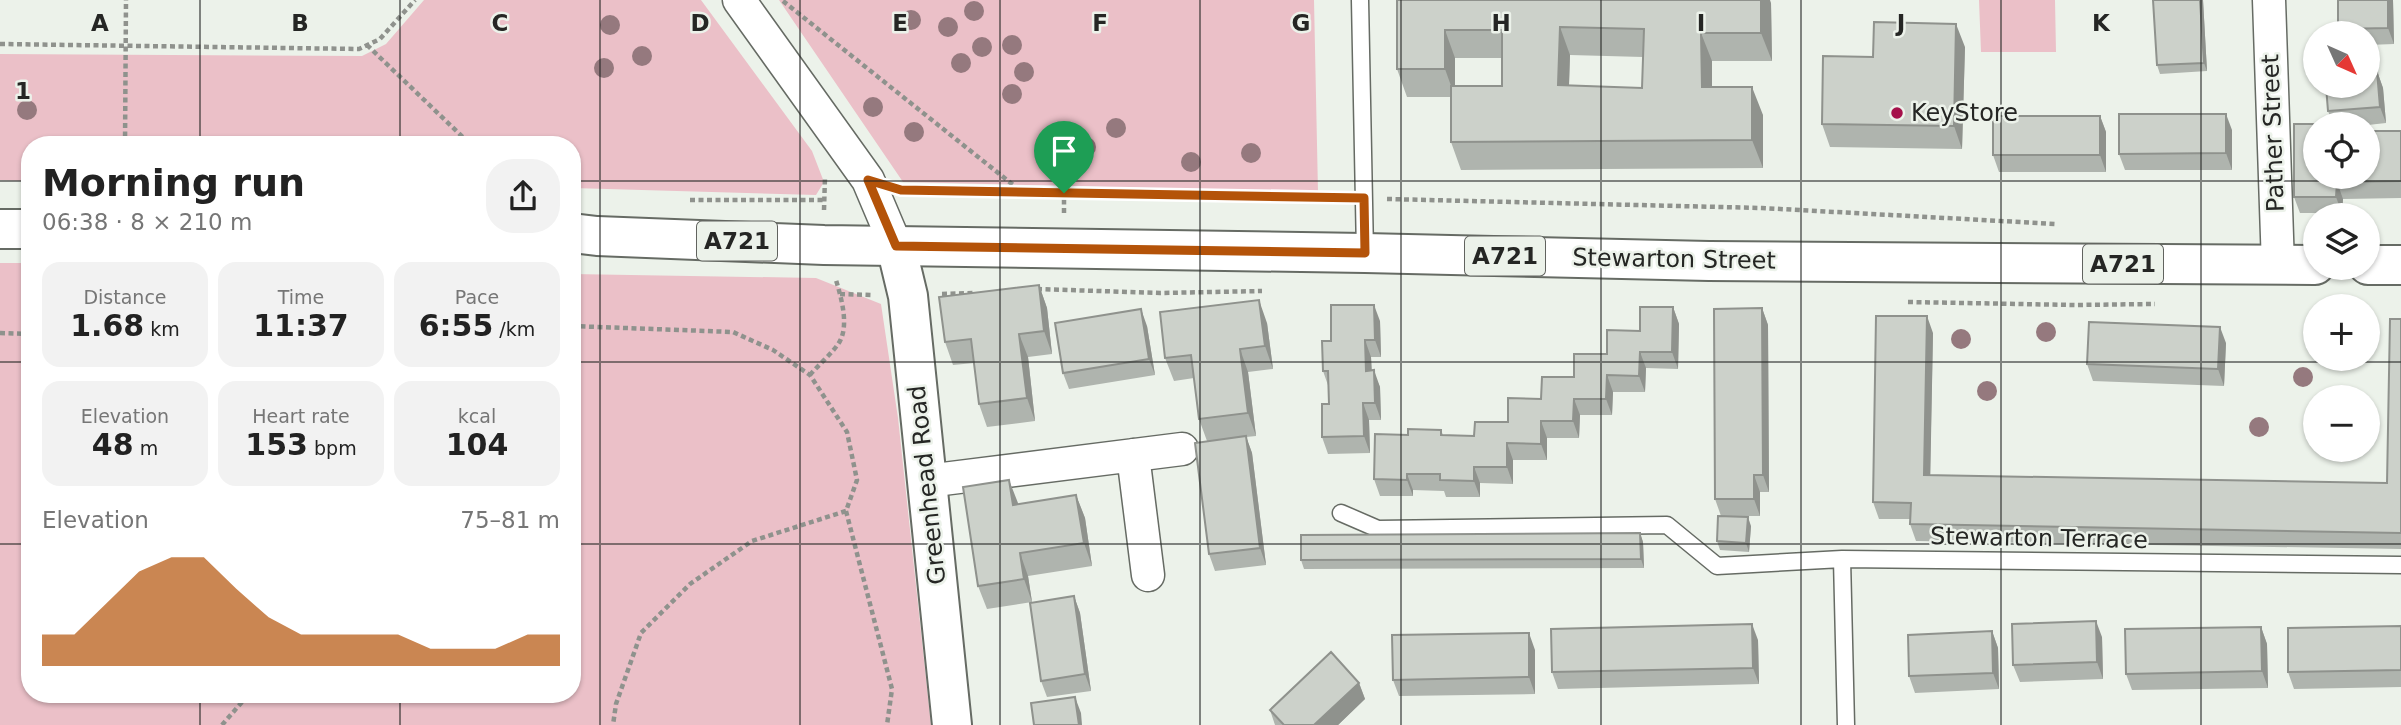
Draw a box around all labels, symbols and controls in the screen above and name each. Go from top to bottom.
text: A [91,10,109,36]
text: B [291,10,309,36]
text: C [492,10,508,36]
text: D [690,10,710,36]
text: E [892,10,908,36]
text: F [1092,10,1108,36]
text: G [1292,10,1310,36]
text: H [1491,10,1511,36]
text: I [1697,10,1705,36]
text: J [1895,10,1905,36]
text: K [2092,10,2111,36]
north arrow [2303,21,2380,98]
map controls [2303,21,2380,462]
street label: Pather Street [2256,54,2290,212]
text: 1 [15,78,31,104]
place label: KeyStore [1911,99,2018,127]
marker: KeyStore [1889,105,1905,121]
button: locate [2303,112,2380,189]
pin [1034,121,1094,193]
icon: arrive [1045,132,1083,170]
button: share [486,159,560,233]
text: Morning run [42,161,305,205]
button: layers [2303,203,2380,280]
text: 06:38 · 8 × 210 m [42,209,252,235]
road number: A721 [697,222,777,260]
road number: A721 [1465,236,1545,276]
street label: Stewarton Street [1572,243,1776,275]
road number: A721 [2083,244,2163,284]
text: Distance [83,286,167,308]
text: Time [278,286,324,308]
text: Pace [455,286,499,308]
button: + [2303,294,2380,371]
text: 1.68 [70,308,144,343]
text: 11:37 [253,308,349,343]
text: 6:55 [419,308,493,343]
text: km [144,318,180,340]
text: /km [493,318,535,340]
street label: Greenhead Road [903,384,951,586]
button: − [2303,385,2380,462]
text: Elevation [81,405,169,427]
text: Heart rate [252,405,350,427]
text: kcal [458,405,496,427]
text: 48 [92,427,134,462]
text: 153 [245,427,308,462]
text: 104 [446,427,508,462]
text: m [134,437,158,459]
text: bpm [308,437,357,459]
text: Elevation [42,507,149,533]
text: 75–81 m [460,507,560,533]
street label: Stewarton Terrace [1930,522,2148,554]

